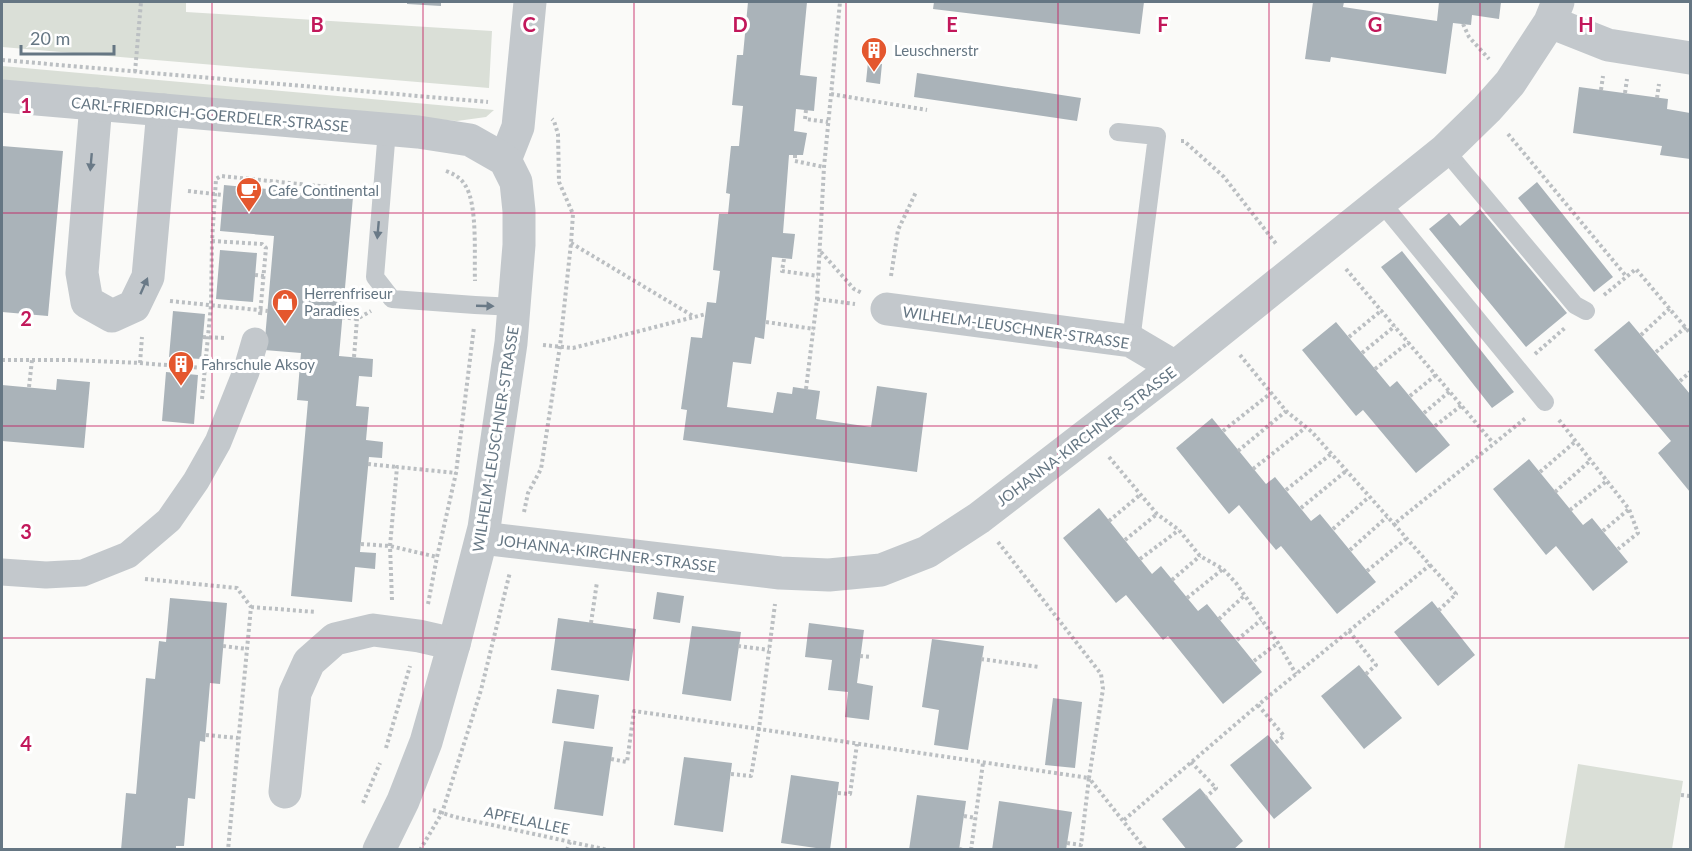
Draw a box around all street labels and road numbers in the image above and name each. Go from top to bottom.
street label: CARL-FRIEDRICH-GOERDELER-STRASSE [70,93,350,135]
street label: WILHELM-LEUSCHNER-STRASSE [902,302,1130,352]
street label: WILHELM-LEUSCHNER-STRASSE [468,325,522,553]
street label: JOHANNA-KIRCHNER-STRASSE [993,363,1179,509]
street label: JOHANNA-KIRCHNER-STRASSE [497,531,717,575]
street label: APFELALLEE [483,802,571,838]

